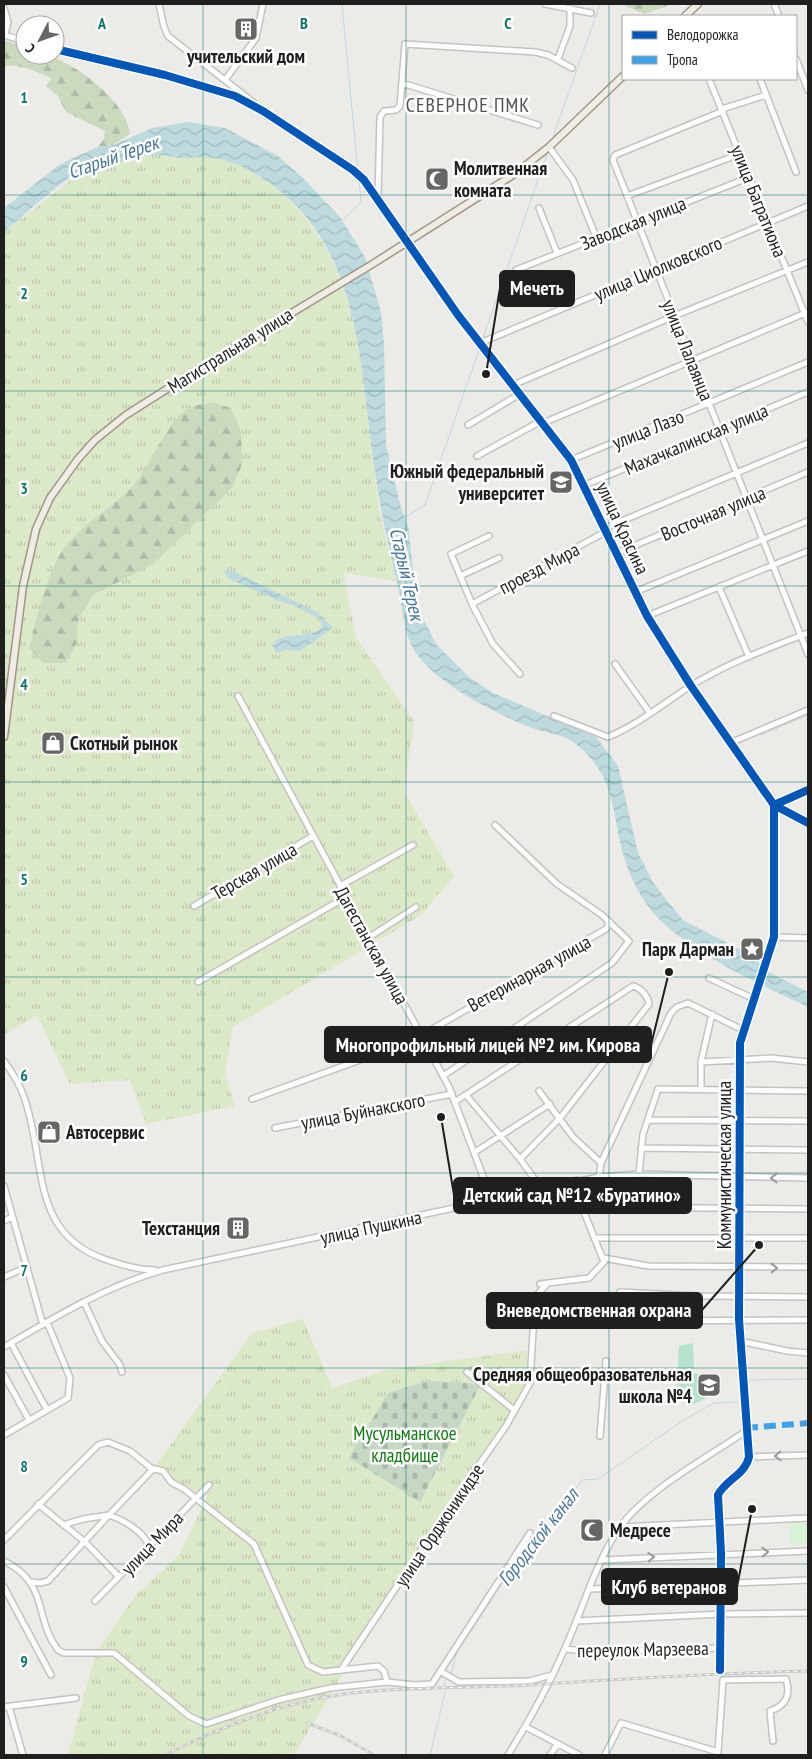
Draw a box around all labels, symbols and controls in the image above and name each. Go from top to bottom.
text: A [97,13,107,33]
text: B [300,13,308,33]
text: C [504,13,512,33]
north arrow [15,15,65,65]
legend [622,15,797,80]
building icon: учительский дом [233,16,259,42]
text: Велодорожка [667,25,738,44]
text: С [21,40,39,57]
place label: учительский дом [186,44,305,68]
text: Тропа [667,50,698,69]
text: 1 [20,87,28,107]
district label: СЕВЕРНОЕ ПМК [406,92,530,118]
water label: Старый Терек [64,129,164,185]
street label: улица Багратиона [726,141,792,261]
place label: Молитвенная комната [454,156,547,202]
mosque icon: Молитвенная комната [424,166,450,192]
street label: Заводская улица [577,191,689,255]
street label: улица Циолковского [590,230,726,306]
callout: Мечеть [500,271,574,306]
text: Мечеть [510,275,564,301]
text: 2 [20,283,28,303]
street label: улица Лалаянца [657,296,719,404]
street label: Магистральная улица [163,302,297,398]
street label: Махачкалинская улица [620,398,772,480]
street label: улица Лазо [609,404,687,454]
place label: Южный федеральный университет [390,459,544,505]
school or university icon: Южный федеральный университет [548,469,574,495]
text: 3 [20,478,28,498]
street label: улица Красина [591,478,655,578]
street label: Восточная улица [657,480,769,546]
water label: Старый Терек [384,525,431,625]
street label: проезд Мира [495,537,583,599]
text: 4 [20,674,28,694]
shop icon: Скотный рынок [40,730,66,756]
place label: Скотный рынок [70,731,178,755]
street label: Терская улица [207,837,301,905]
text: 5 [20,869,28,889]
street label: Дагестанская улица [330,882,414,1008]
street label: Ветеринарная улица [463,929,595,1017]
place icon: Парк Дарман [739,936,765,962]
place label: Парк Дарман [642,937,734,961]
callout: Многопрофильный лицей №2 им. Кирова [325,1027,651,1062]
text: Многопрофильный лицей №2 им. Кирова [336,1032,640,1058]
text: 6 [20,1065,28,1085]
street label: Коммунистическая улица [712,1081,736,1249]
street label: улица Буйнакского [299,1087,427,1135]
shop icon: Автосервис [36,1119,62,1145]
place label: Автосервис [65,1120,145,1144]
one-way arrow [770,1173,778,1183]
callout: Детский сад №12 «Буратино» [454,1178,691,1213]
text: Детский сад №12 «Буратино» [463,1182,681,1208]
street label: улица Пушкина [318,1205,424,1249]
building icon: Техстанция [225,1215,251,1241]
place label: Техстанция [142,1216,220,1240]
text: 7 [20,1260,28,1280]
one-way arrow [770,1263,778,1273]
callout: Вневедомственная охрана [487,1293,702,1328]
text: Вневедомственная охрана [497,1297,691,1323]
place label: Средняя общеобразовательная школа №4 [473,1362,692,1408]
school or university icon: Средняя общеобразовательная школа №4 [696,1372,722,1398]
park label: Мусульманское кладбище [353,1421,457,1467]
one-way arrow [774,1451,782,1461]
text: 8 [20,1456,28,1476]
street label: улица Орджоникидзе [389,1459,489,1591]
water label: Городской канал [492,1481,585,1591]
street label: улица Мира [116,1506,188,1580]
mosque icon: Медресе [579,1517,605,1543]
place label: Медресе [610,1518,671,1542]
one-way arrow [761,1547,769,1557]
one-way arrow [647,1552,655,1563]
callout: Клуб ветеранов [602,1569,737,1604]
text: Клуб ветеранов [611,1574,727,1600]
street label: переулок Марзеева [577,1636,709,1662]
text: 9 [20,1651,28,1671]

